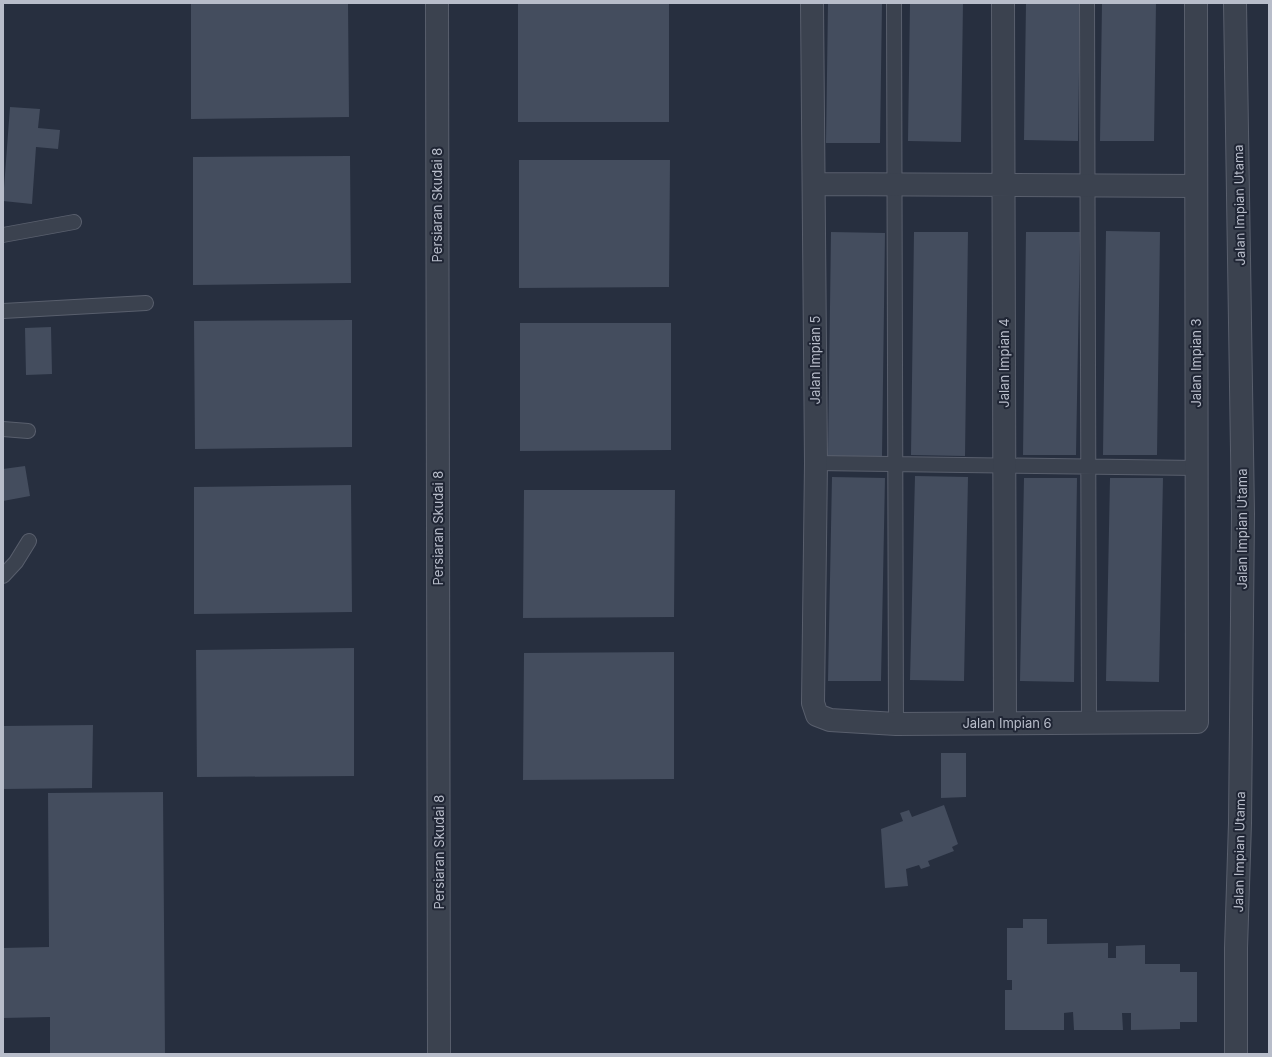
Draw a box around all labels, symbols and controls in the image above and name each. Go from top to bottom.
street label: Jalan Impian Utama [1230,144,1248,266]
street label: Persiaran Skudai 8 [429,148,445,262]
street label: Jalan Impian 5 [807,315,823,405]
street label: Jalan Impian 4 [996,318,1012,408]
street label: Jalan Impian 3 [1188,318,1204,408]
street label: Jalan Impian Utama [1234,468,1250,590]
street label: Persiaran Skudai 8 [430,471,446,585]
street label: Jalan Impian 6 [962,715,1052,731]
street label: Jalan Impian Utama [1230,791,1248,913]
street label: Persiaran Skudai 8 [431,795,447,909]

